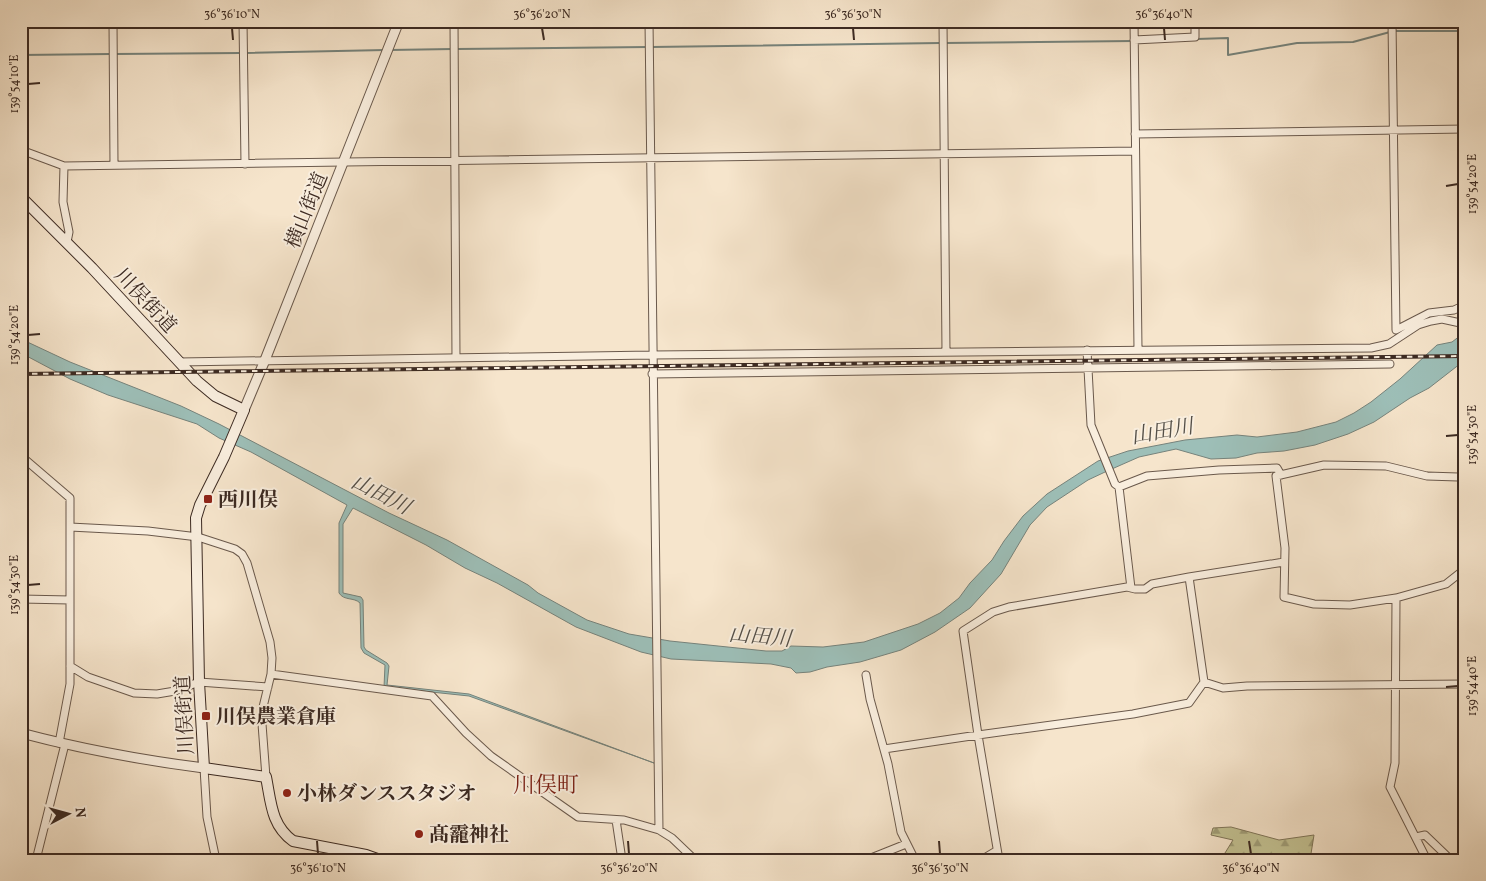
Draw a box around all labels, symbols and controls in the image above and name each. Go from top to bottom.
text: 36°36'10"N [204,7,260,23]
text: 36°36'20"N [513,7,571,23]
text: 36°36'30"N [824,7,882,23]
text: 36°36'40"N [1135,7,1193,23]
text: 139°54'10"E [7,55,23,113]
text: 139°54'20"E [1465,154,1481,214]
street label: 横山街道 [280,168,336,253]
street label: 川俣街道 [107,263,182,340]
text: 139°54'20"E [7,305,23,365]
text: 139°54'30"E [1465,405,1481,465]
water label: 山田川 [1129,412,1198,452]
water label: 山田川 [346,468,417,523]
place label: 西川俣 [218,487,278,515]
marker: 西川俣 [202,493,214,505]
text: 139°54'30"E [7,555,23,615]
water label: 山田川 [727,620,795,655]
text: 139°54'40"E [1465,656,1481,716]
street label: 川俣街道 [170,674,202,756]
place label: 川俣農業倉庫 [216,704,336,732]
marker: 川俣農業倉庫 [200,710,212,722]
district label: 川俣町 [513,771,579,802]
place label: 小林ダンススタジオ [297,781,477,809]
marker: 小林ダンススタジオ [281,787,293,799]
north arrow [42,788,92,838]
text: N [69,807,89,819]
place label: 髙靇神社 [429,822,509,850]
marker: 髙靇神社 [413,828,425,840]
text: 36°36'10"N [290,861,346,877]
text: 36°36'20"N [600,861,658,877]
text: 36°36'30"N [911,861,969,877]
text: 36°36'40"N [1222,861,1280,877]

